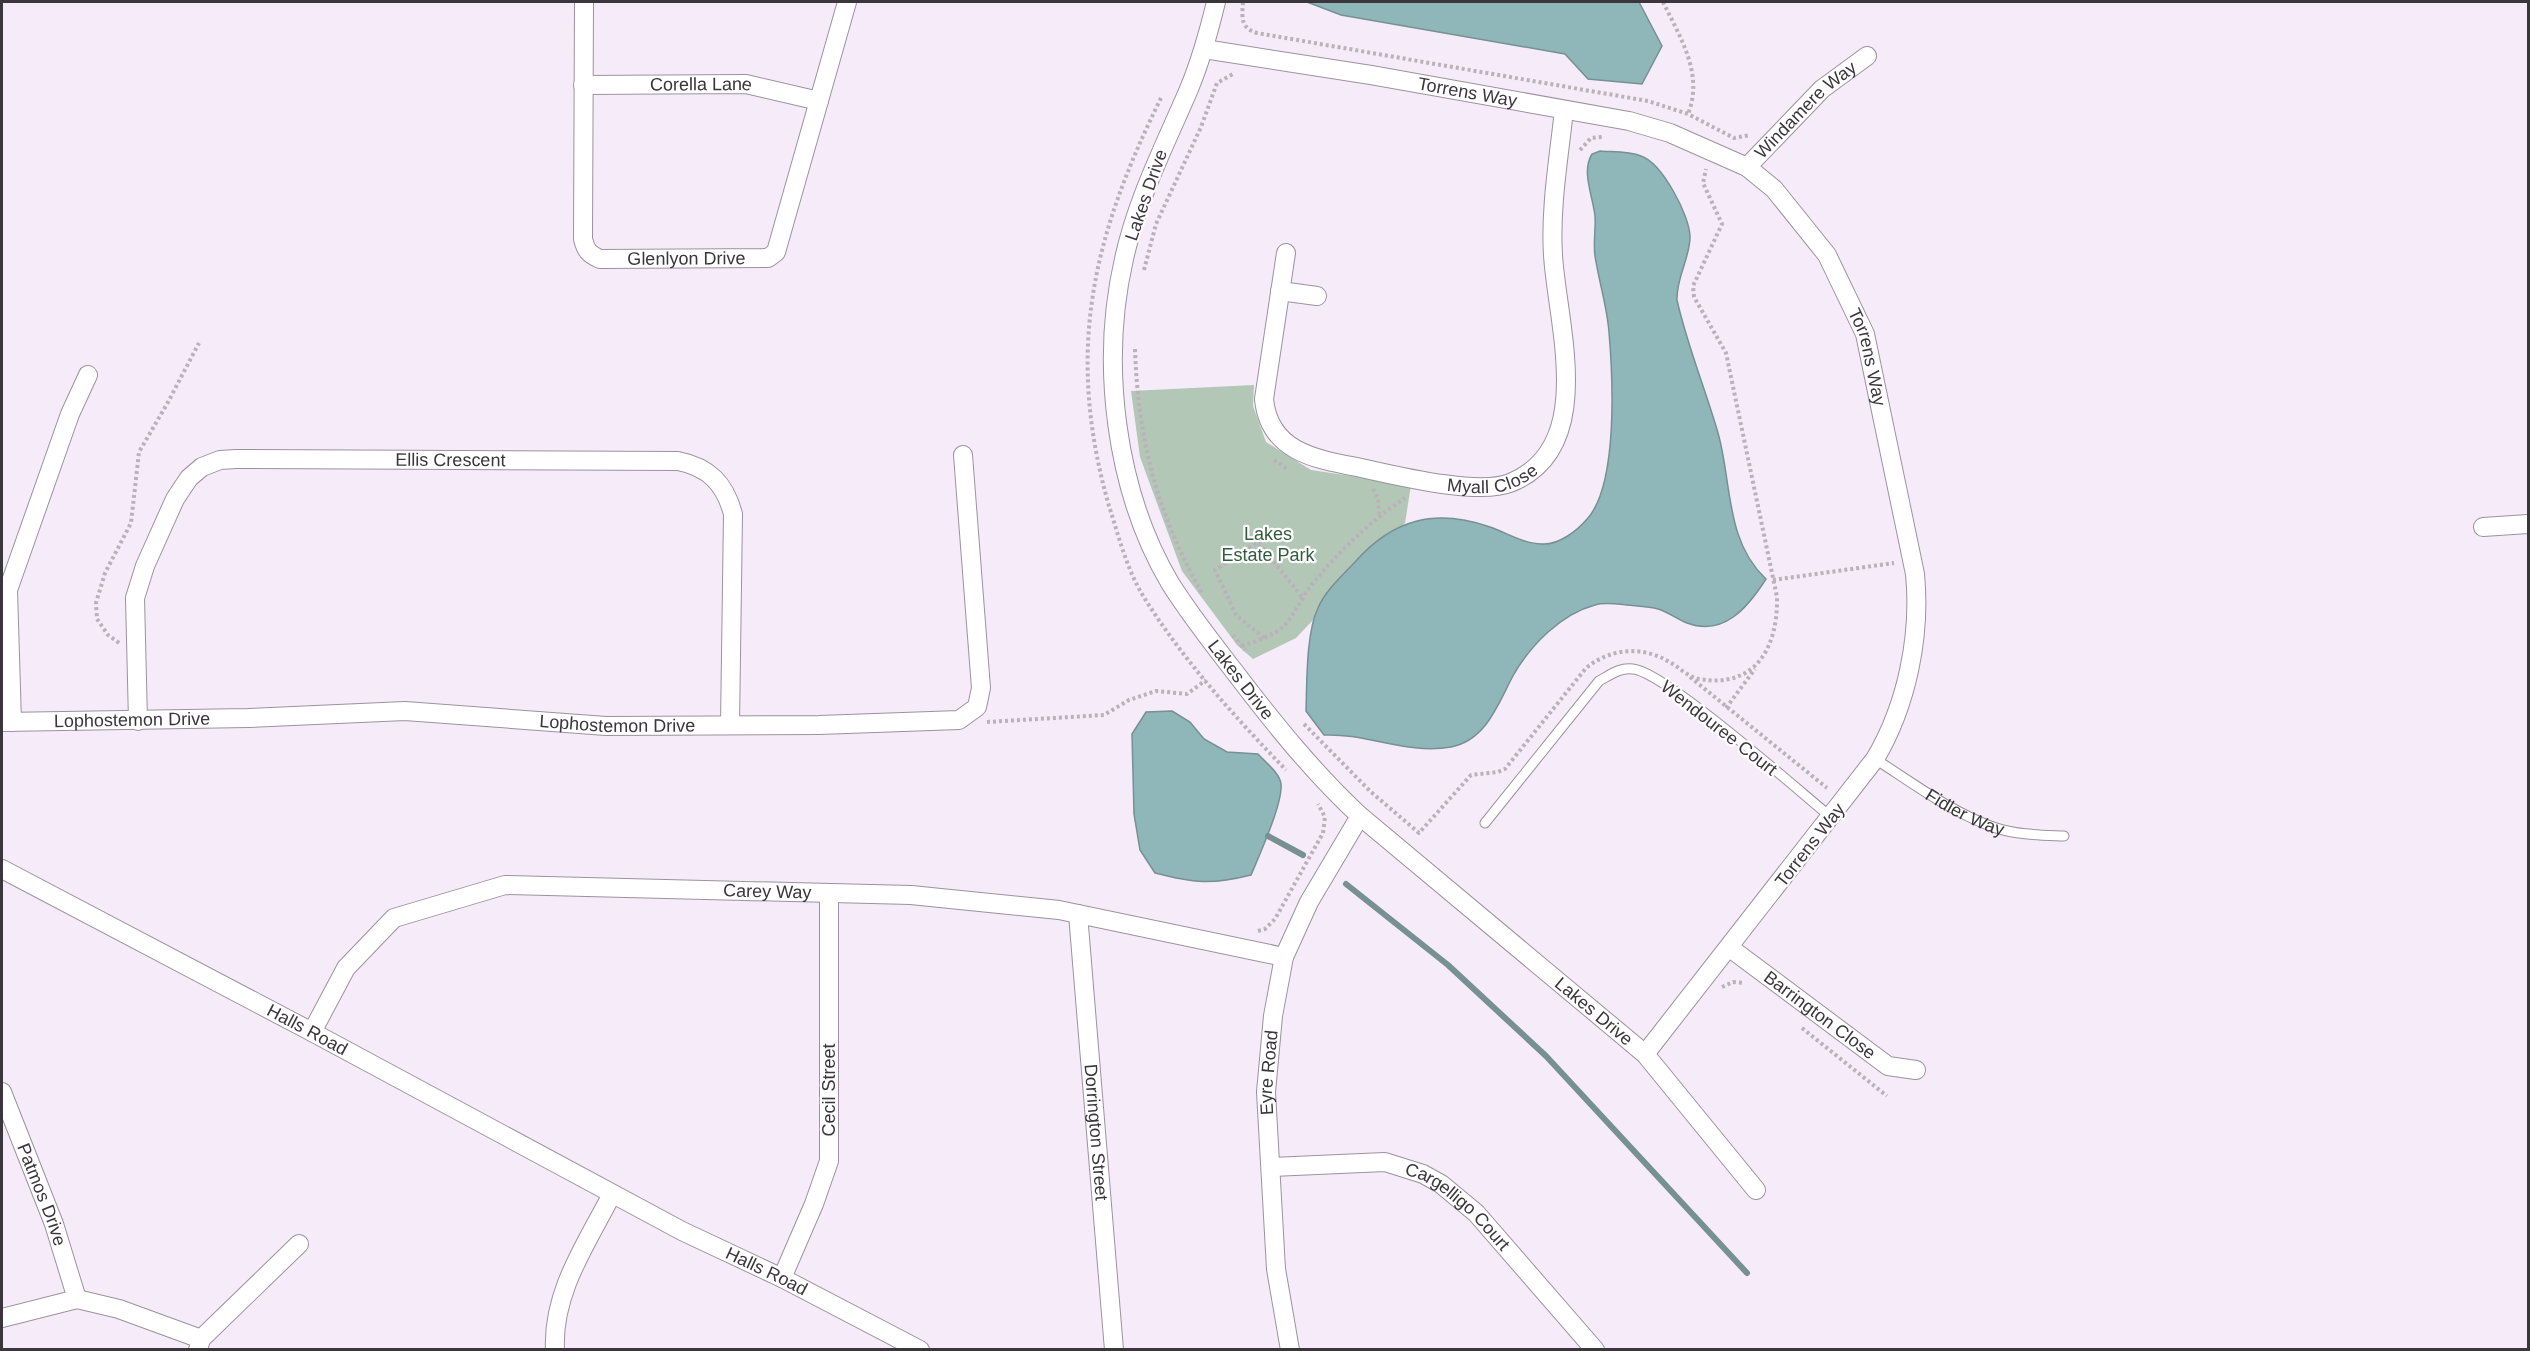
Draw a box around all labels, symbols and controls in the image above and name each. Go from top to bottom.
street label: Windamere Way [1751,57,1860,163]
street label: Corella Lane [650,73,754,95]
street label: Torrens Way [1416,74,1519,111]
street label: Lakes Drive [1121,147,1171,243]
street label: Glenlyon Drive [627,248,745,269]
street label: Torrens Way [1844,305,1890,408]
street label: Ellis Crescent [395,450,506,470]
street label: Myall Close [1446,460,1542,497]
park label: Lakes Estate Park [1221,524,1316,565]
street label: Lakes Drive [1204,636,1278,723]
street label: Wendouree Court [1657,676,1781,780]
street label: Lophostemon Drive [54,709,210,731]
street label: Lophostemon Drive [539,711,695,736]
street label: Fidler Way [1922,785,2006,840]
street label: Torrens Way [1771,799,1849,891]
street label: Carey Way [723,880,812,903]
street label: Barrington Close [1760,967,1879,1063]
street label: Lakes Drive [1551,973,1637,1049]
street label: Halls Road [264,1000,351,1059]
street label: Eyre Road [1256,1029,1282,1116]
street label: Cecil Street [819,1043,839,1137]
street label: Dorrington Street [1080,1063,1112,1201]
street label: Patmos Drive [13,1140,70,1248]
street label: Cargelligo Court [1403,1159,1514,1254]
street label: Halls Road [723,1243,811,1299]

